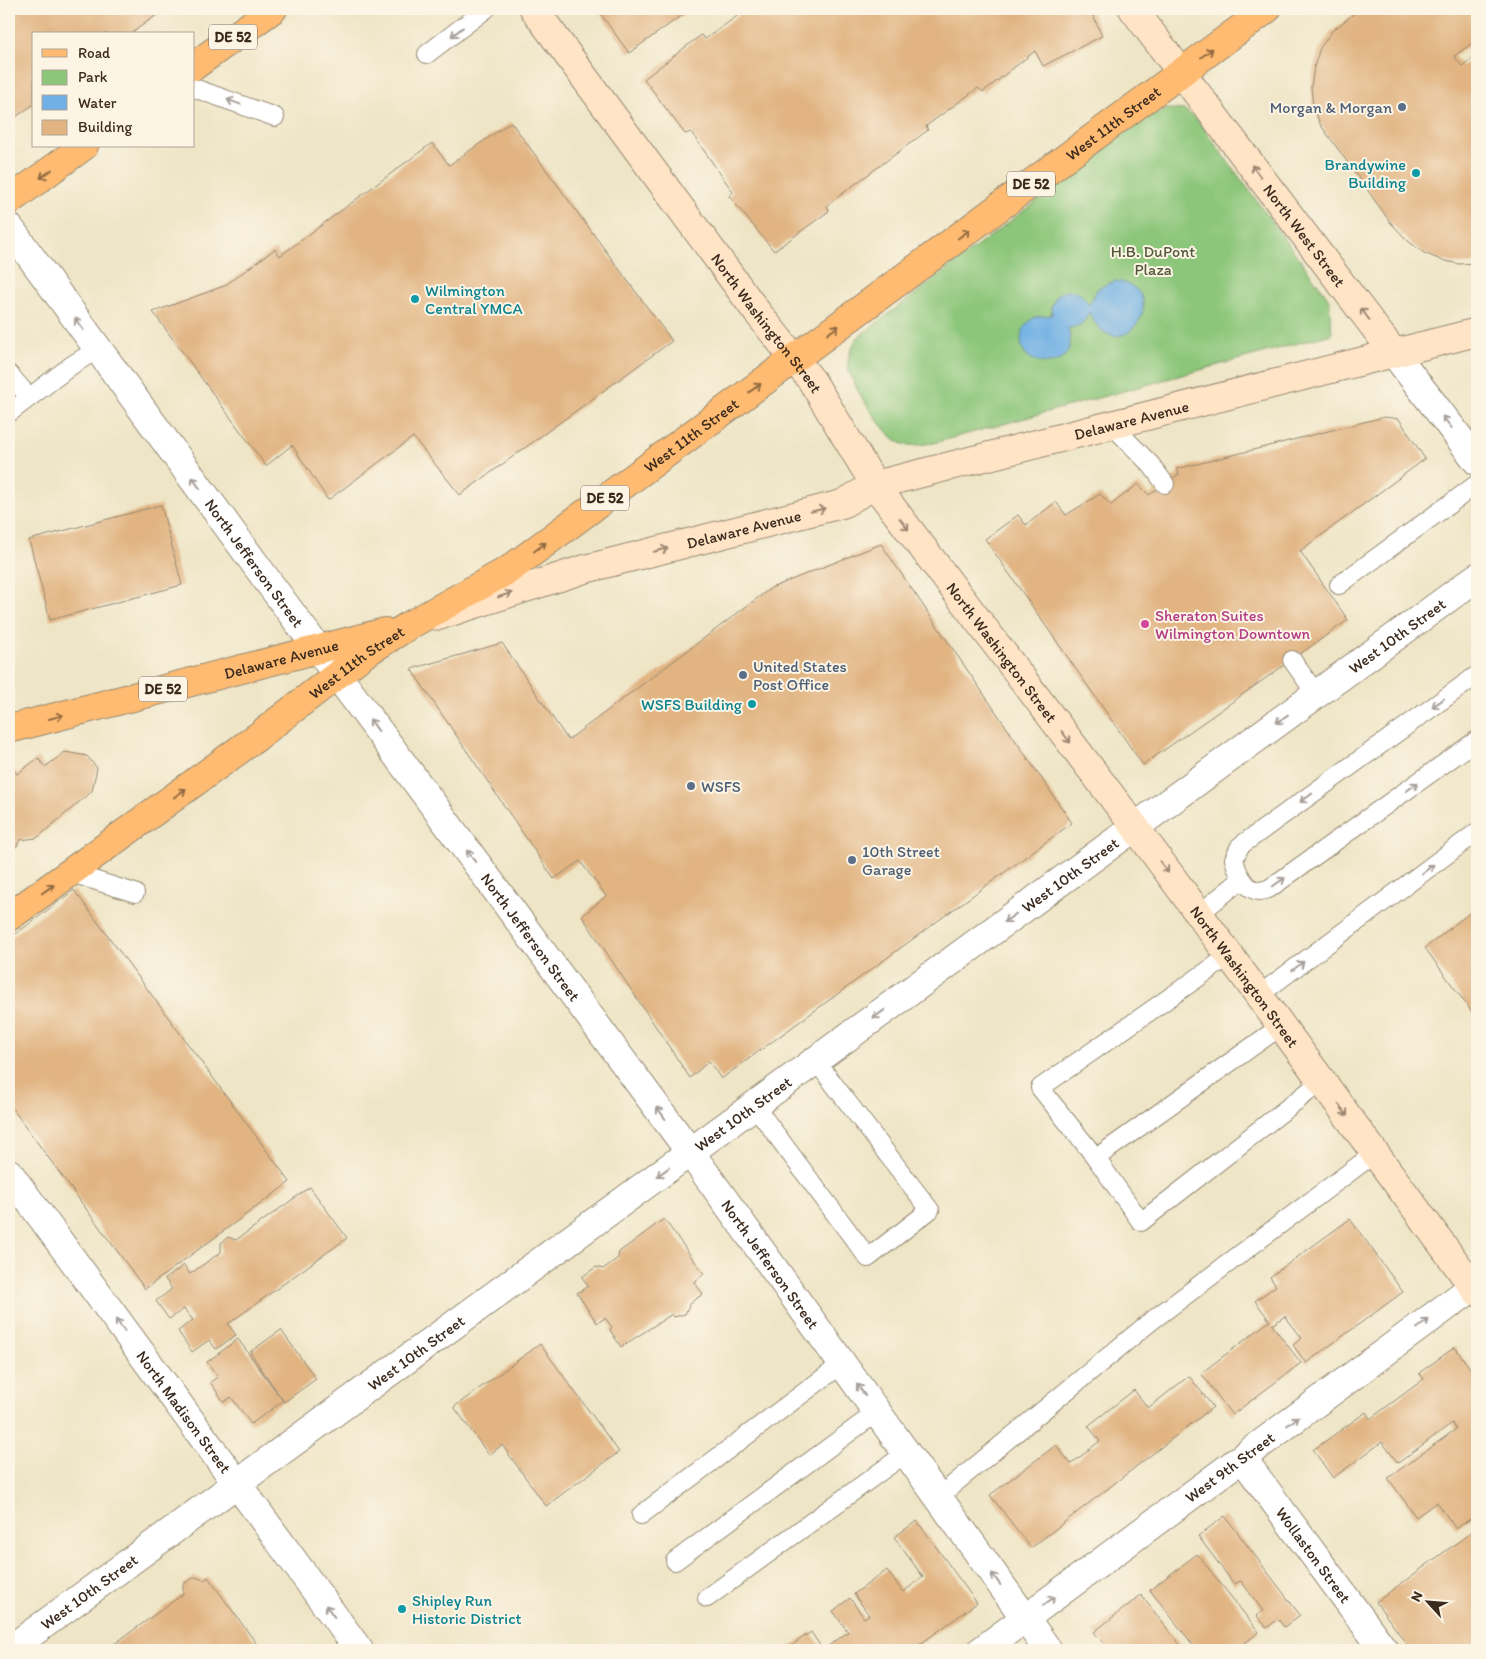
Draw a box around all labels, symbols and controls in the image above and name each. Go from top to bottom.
road number: DE 52 [209,24,257,50]
one-way arrow [451,26,464,37]
legend [32,32,195,148]
text: Road [78,44,111,62]
one-way arrow [1200,48,1213,59]
text: Park [78,68,108,86]
street label: West 11th Street [1062,82,1165,165]
text: Water [78,94,117,112]
one-way arrow [227,97,242,106]
place label: Morgan & Morgan [1270,98,1392,117]
marker: Morgan & Morgan [1396,101,1408,113]
text: Building [78,118,132,136]
place label: Brandywine Building [1324,155,1407,192]
one-way arrow [1251,165,1262,178]
marker: Brandywine Building [1410,167,1422,179]
one-way arrow [40,168,53,179]
road number: DE 52 [1007,172,1055,196]
street label: North West Street [1259,180,1349,291]
one-way arrow [957,228,970,239]
park label: H.B. DuPont Plaza [1111,242,1195,279]
street label: North Washington Street [707,250,826,397]
place label: Wilmington Central YMCA [425,281,523,318]
marker: Wilmington Central YMCA [409,293,421,305]
one-way arrow [1360,307,1370,321]
one-way arrow [74,318,85,331]
one-way arrow [826,325,840,335]
one-way arrow [748,382,761,393]
street label: West 11th Street [640,394,742,477]
street label: Delaware Avenue [1072,397,1191,444]
one-way arrow [1442,416,1453,429]
one-way arrow [191,476,201,490]
road number: DE 52 [581,486,629,510]
street label: North Jefferson Street [201,495,308,631]
one-way arrow [810,505,826,515]
street label: Delaware Avenue [684,506,803,553]
one-way arrow [899,517,910,530]
one-way arrow [533,542,547,552]
one-way arrow [652,545,668,554]
street label: North Washington Street [942,579,1061,726]
one-way arrow [496,590,512,599]
street label: West 10th Street [1345,594,1449,678]
place label: Sheraton Suites Wilmington Downtown [1155,606,1311,643]
marker: Sheraton Suites Wilmington Downtown [1139,618,1151,630]
street label: West 11th Street [305,622,408,703]
street label: Delaware Avenue [222,635,341,683]
place label: United States Post Office [753,657,847,694]
marker: United States Post Office [737,669,749,681]
road number: DE 52 [139,676,187,702]
place label: WSFS Building [641,695,743,714]
marker: WSFS Building [746,698,758,710]
one-way arrow [1431,698,1445,708]
one-way arrow [47,712,63,721]
one-way arrow [1276,714,1290,724]
one-way arrow [369,719,380,732]
one-way arrow [1061,730,1072,743]
place label: WSFS [701,777,741,796]
marker: WSFS [685,780,697,792]
one-way arrow [1405,782,1419,792]
one-way arrow [173,788,186,799]
one-way arrow [1299,793,1313,803]
street label: West 10th Street [1018,833,1122,917]
place label: 10th Street Garage [862,842,940,879]
one-way arrow [466,849,476,863]
marker: 10th Street Garage [846,854,858,866]
one-way arrow [1159,860,1169,874]
one-way arrow [1421,864,1435,874]
street label: North Jefferson Street [477,869,584,1005]
one-way arrow [1272,877,1286,887]
one-way arrow [41,884,55,894]
street label: North Washington Street [1186,902,1303,1051]
one-way arrow [1003,913,1017,923]
one-way arrow [1291,961,1305,971]
one-way arrow [872,1009,886,1019]
street label: West 10th Street [691,1072,795,1156]
one-way arrow [1338,1103,1349,1116]
one-way arrow [656,1106,666,1120]
one-way arrow [656,1167,670,1177]
street label: North Jefferson Street [717,1196,823,1333]
street label: West 10th Street [364,1311,468,1395]
one-way arrow [115,1318,125,1332]
one-way arrow [1416,1319,1430,1329]
street label: North Madison Street [132,1347,235,1477]
one-way arrow [856,1383,866,1397]
one-way arrow [1286,1416,1299,1427]
street label: West 9th Street [1181,1428,1279,1507]
street label: Wollaston Street [1272,1503,1355,1607]
street label: West 10th Street [37,1550,142,1634]
one-way arrow [991,1572,1001,1586]
north arrow [1404,1576,1454,1626]
text: N [1407,1589,1426,1604]
place label: Shipley Run Historic District [412,1591,522,1628]
one-way arrow [1042,1596,1056,1606]
marker: Shipley Run Historic District [396,1603,408,1615]
one-way arrow [325,1604,335,1618]

